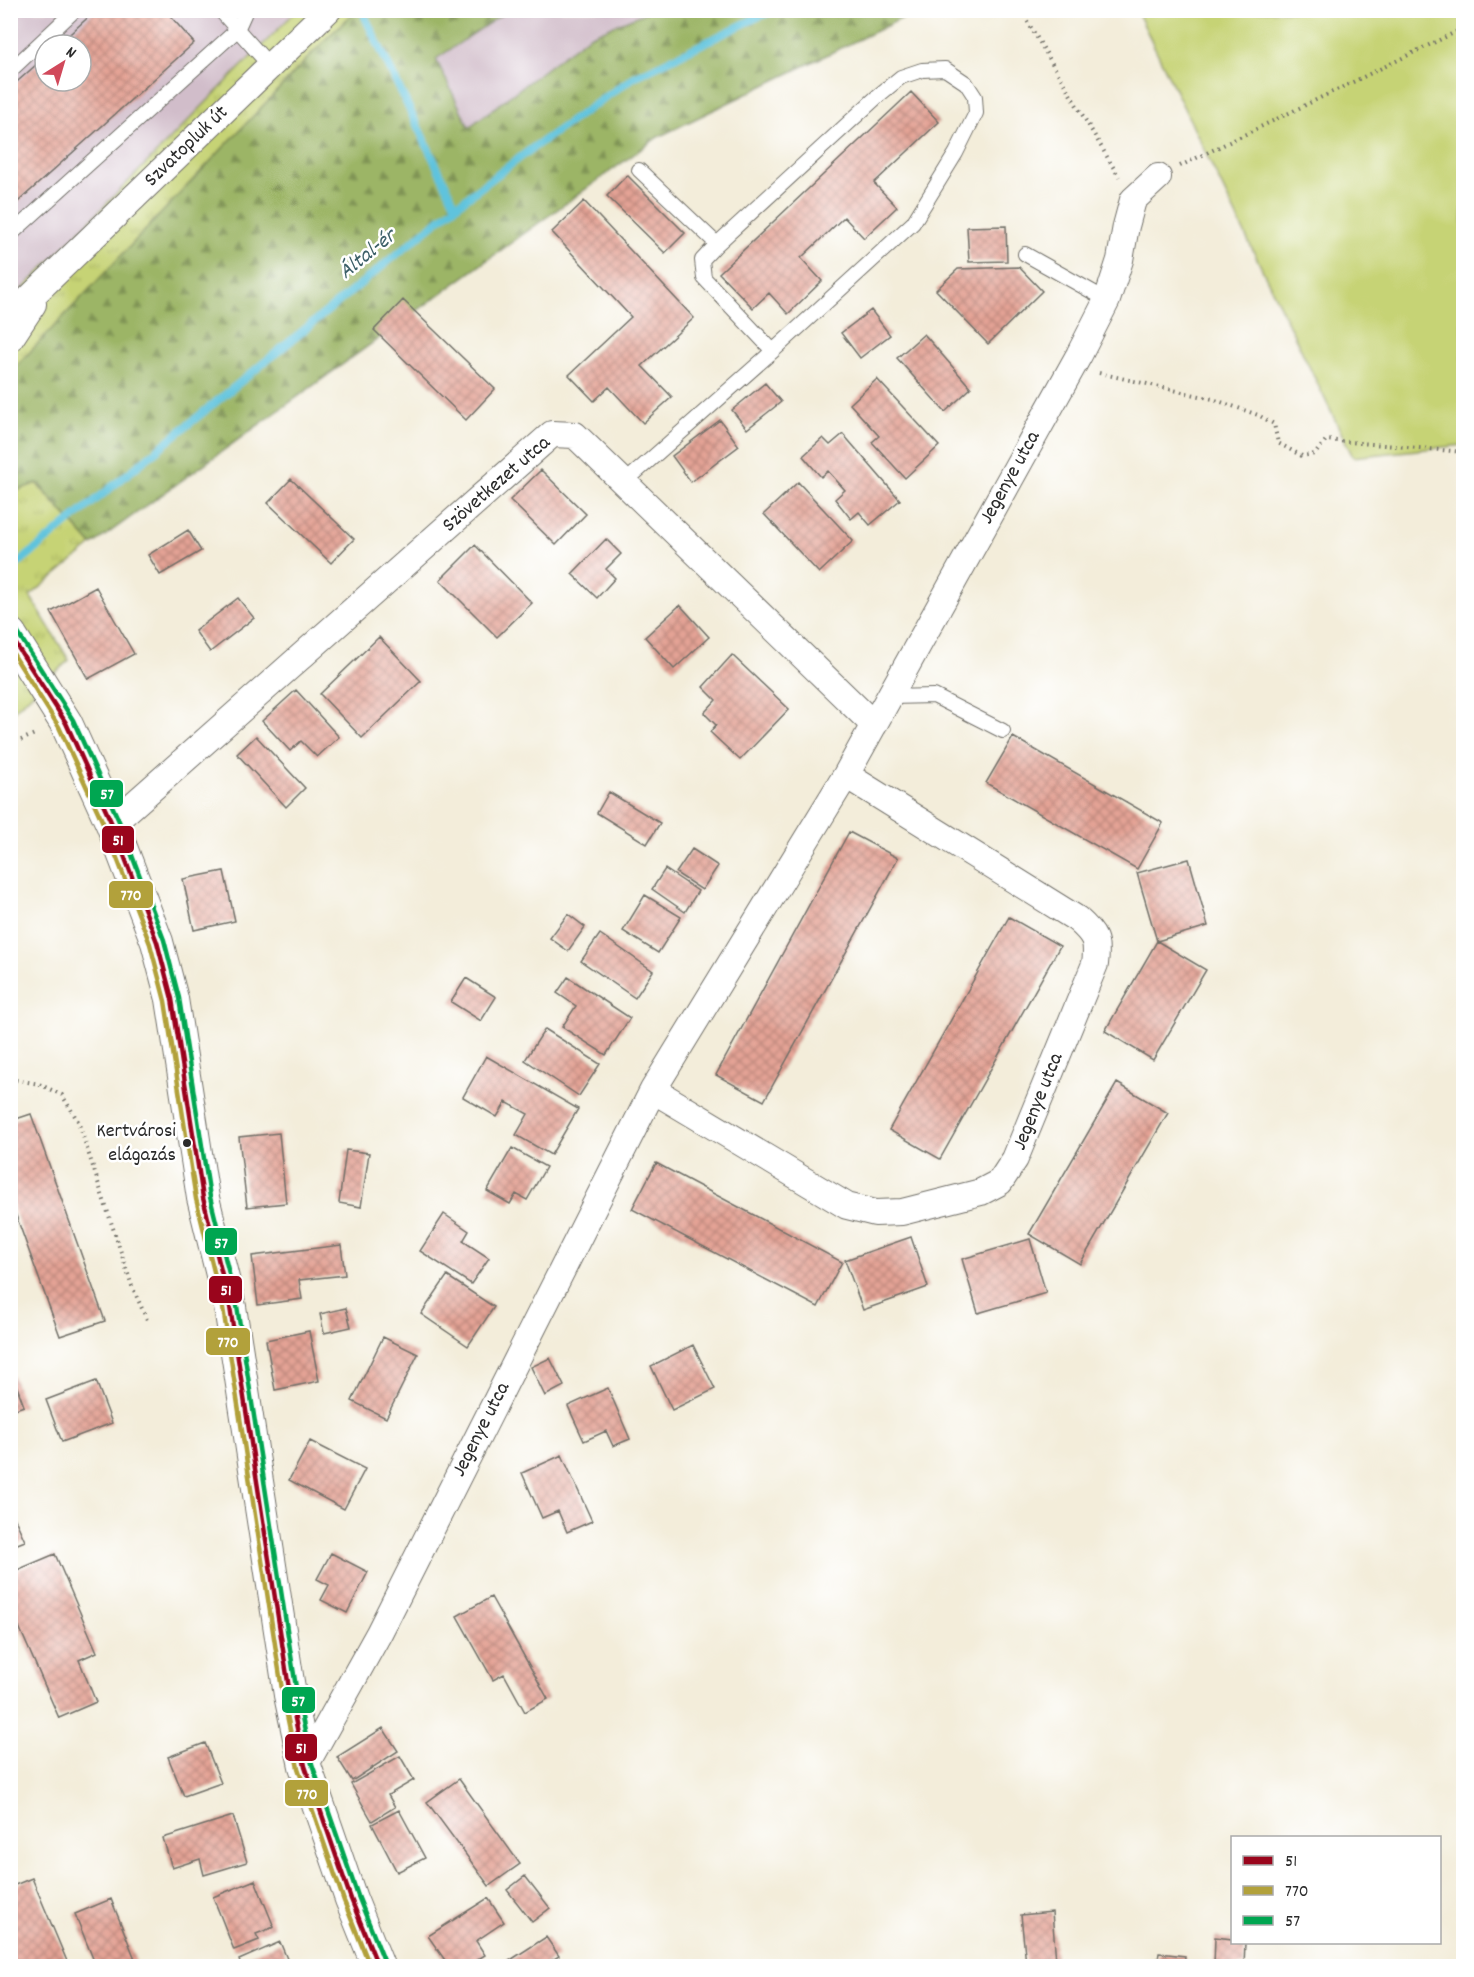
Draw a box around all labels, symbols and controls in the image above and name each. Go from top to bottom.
north arrow [33,33,93,93]
text: N [60,41,81,65]
street label: Szvatopluk út [138,99,236,195]
water label: Által-ér [333,221,405,288]
street label: Jegenye utca [973,425,1050,530]
street label: Szövetkezet utca [436,429,559,541]
line badge: 57 [89,779,124,808]
text: 57 [100,784,114,807]
line badge: 51 [101,825,135,854]
text: 51 [113,830,123,853]
line badge: 770 [108,880,154,909]
text: 770 [121,885,141,908]
street label: Jegenye utca [1006,1048,1073,1155]
place label: Kertvárosi elágazás [96,1118,176,1170]
marker: Kertvárosi elágazás [181,1137,193,1149]
line badge: 57 [204,1227,238,1256]
text: 57 [214,1233,228,1256]
line badge: 51 [208,1275,243,1304]
text: 51 [221,1280,231,1303]
line badge: 770 [205,1327,251,1356]
text: 770 [218,1332,238,1355]
street label: Jegenye utca [445,1376,519,1483]
line badge: 57 [281,1686,316,1714]
text: 57 [291,1691,305,1714]
line badge: 51 [284,1733,318,1762]
text: 51 [296,1738,306,1761]
line badge: 770 [284,1779,329,1807]
text: 770 [297,1784,317,1807]
legend [1231,1836,1441,1944]
text: 51 [1285,1850,1297,1875]
text: 770 [1285,1880,1309,1905]
text: 57 [1285,1910,1300,1935]

